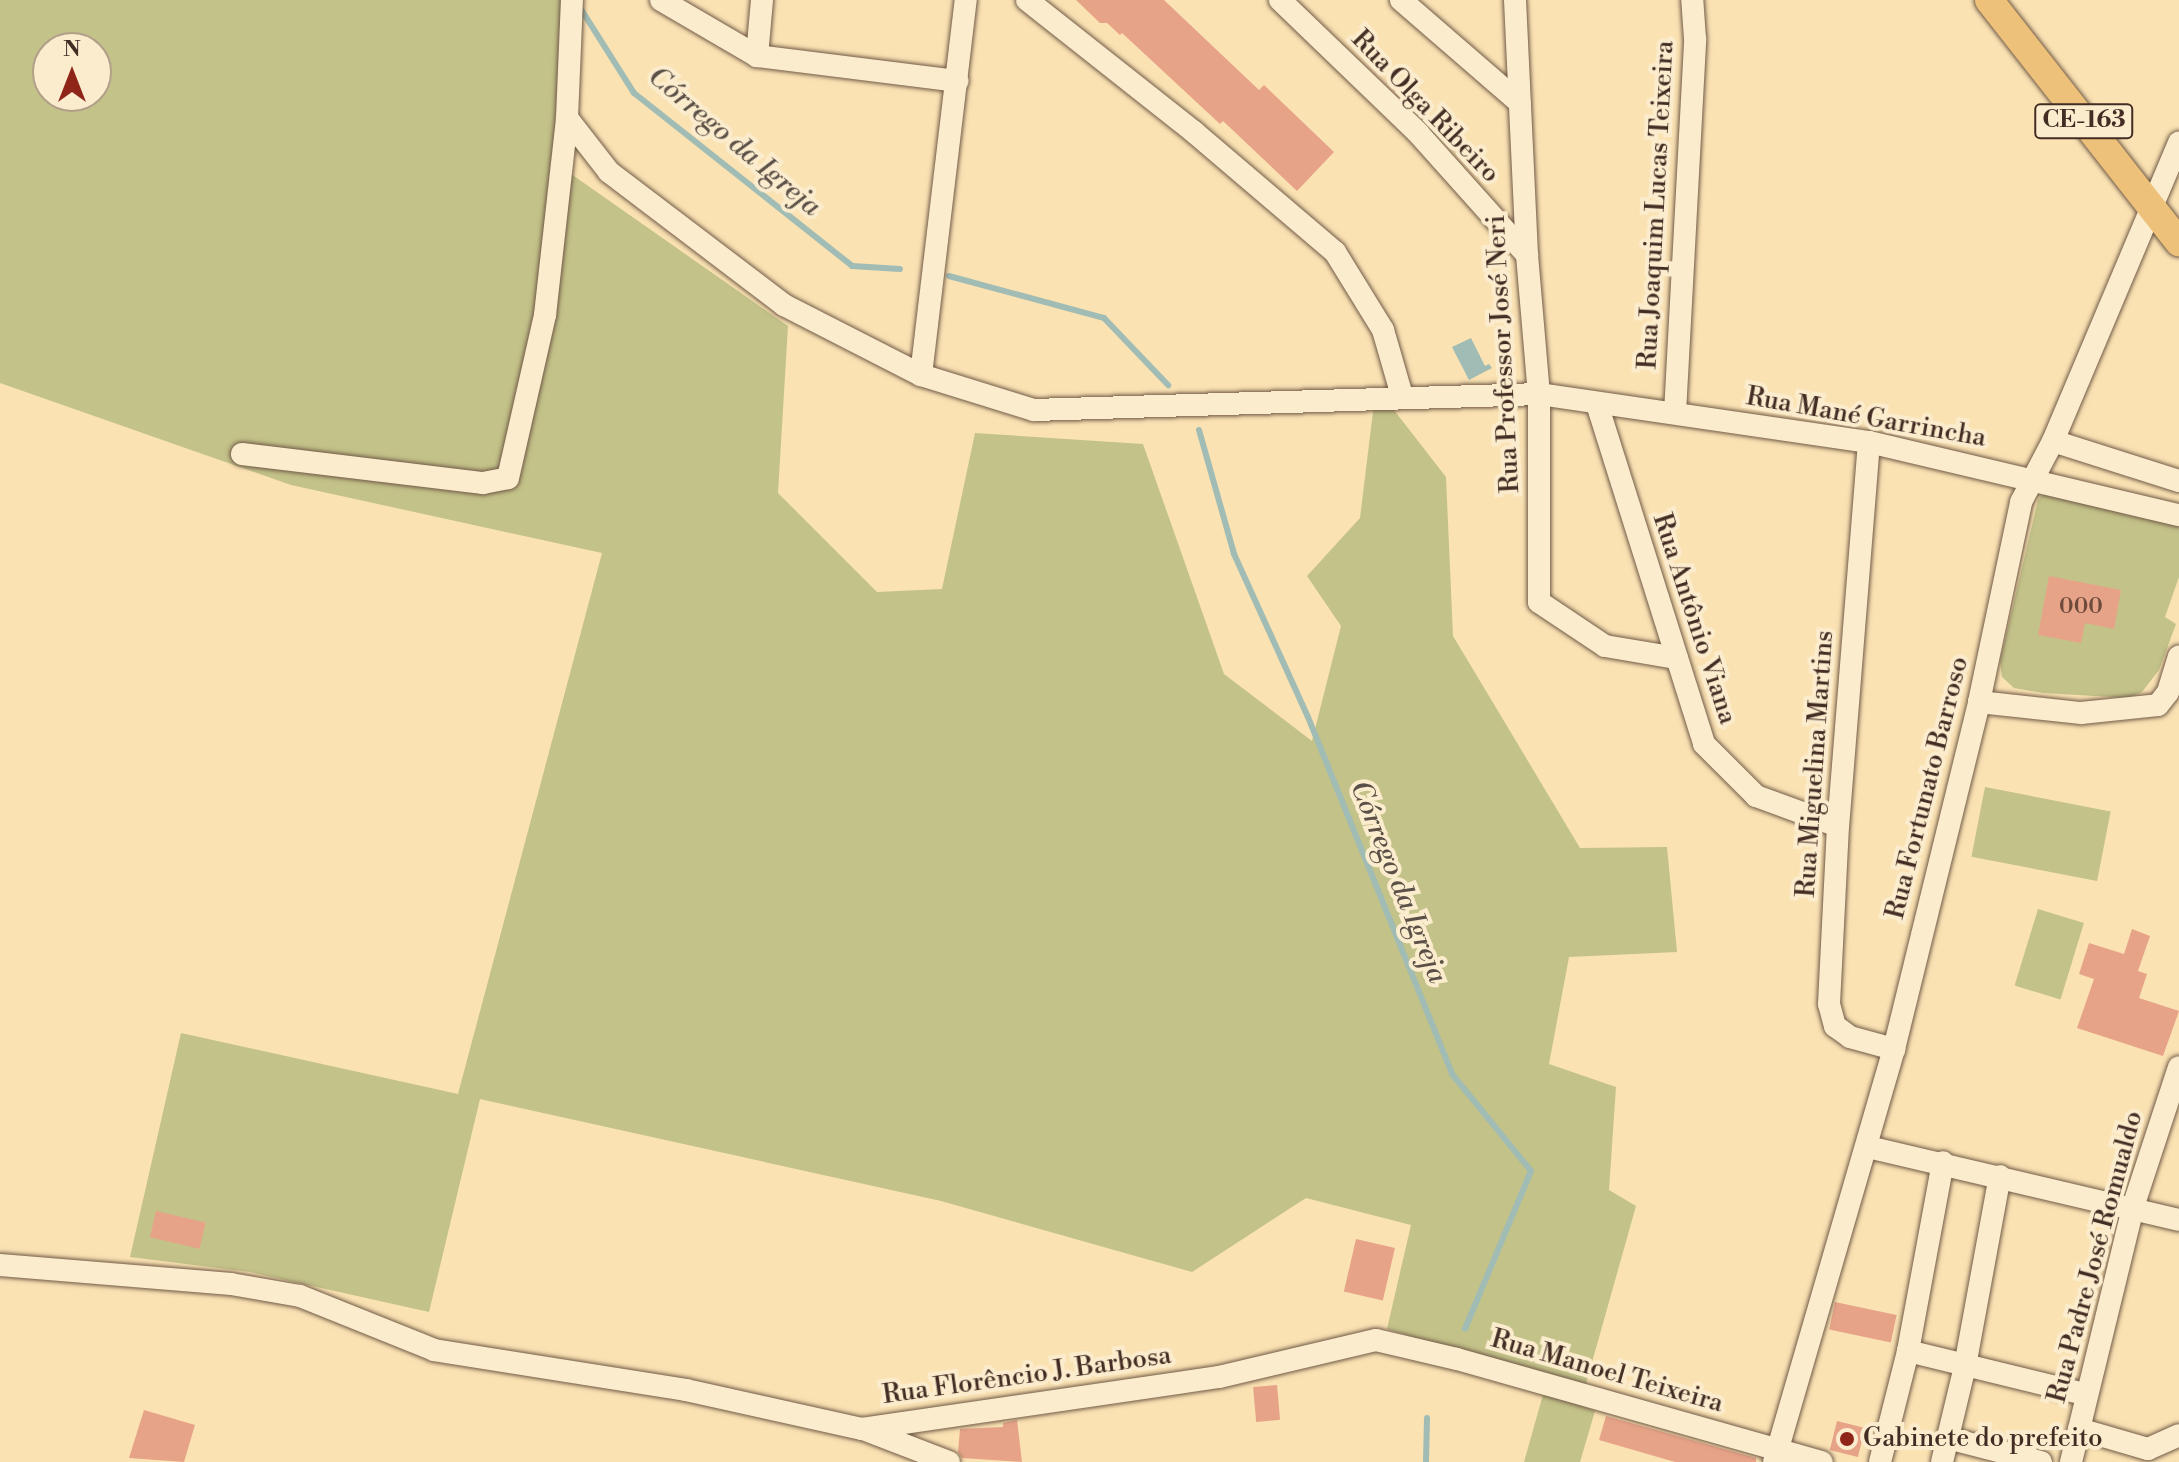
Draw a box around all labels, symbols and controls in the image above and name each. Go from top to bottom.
street label: Rua Olga Ribeiro [1344,24,1506,190]
north arrow [32,32,112,112]
text: N [63,36,81,63]
street label: Rua Joaquim Lucas Teixeira [1633,40,1681,370]
water label: Córrego da Igreja [641,60,827,224]
road number: CE-163 [2034,101,2134,141]
street label: Rua Professor José Neri [1481,214,1527,494]
street label: Rua Mané Garrincha [1744,382,1988,454]
street label: Rua Antônio Viana [1645,510,1743,728]
house number: 000 [2059,594,2103,620]
street label: Rua Miguelina Martins [1791,630,1841,898]
street label: Rua Fortunato Barroso [1880,654,1976,922]
water label: Córrego da Igreja [1342,776,1454,988]
street label: Rua Padre José Romualdo [2042,1108,2150,1406]
street label: Rua Manoel Teixeira [1487,1324,1727,1420]
street label: Rua Florêncio J. Barbosa [881,1340,1173,1412]
place label: Gabinete do prefeito [1863,1423,2103,1455]
marker: Gabinete do prefeito [1838,1430,1856,1448]

